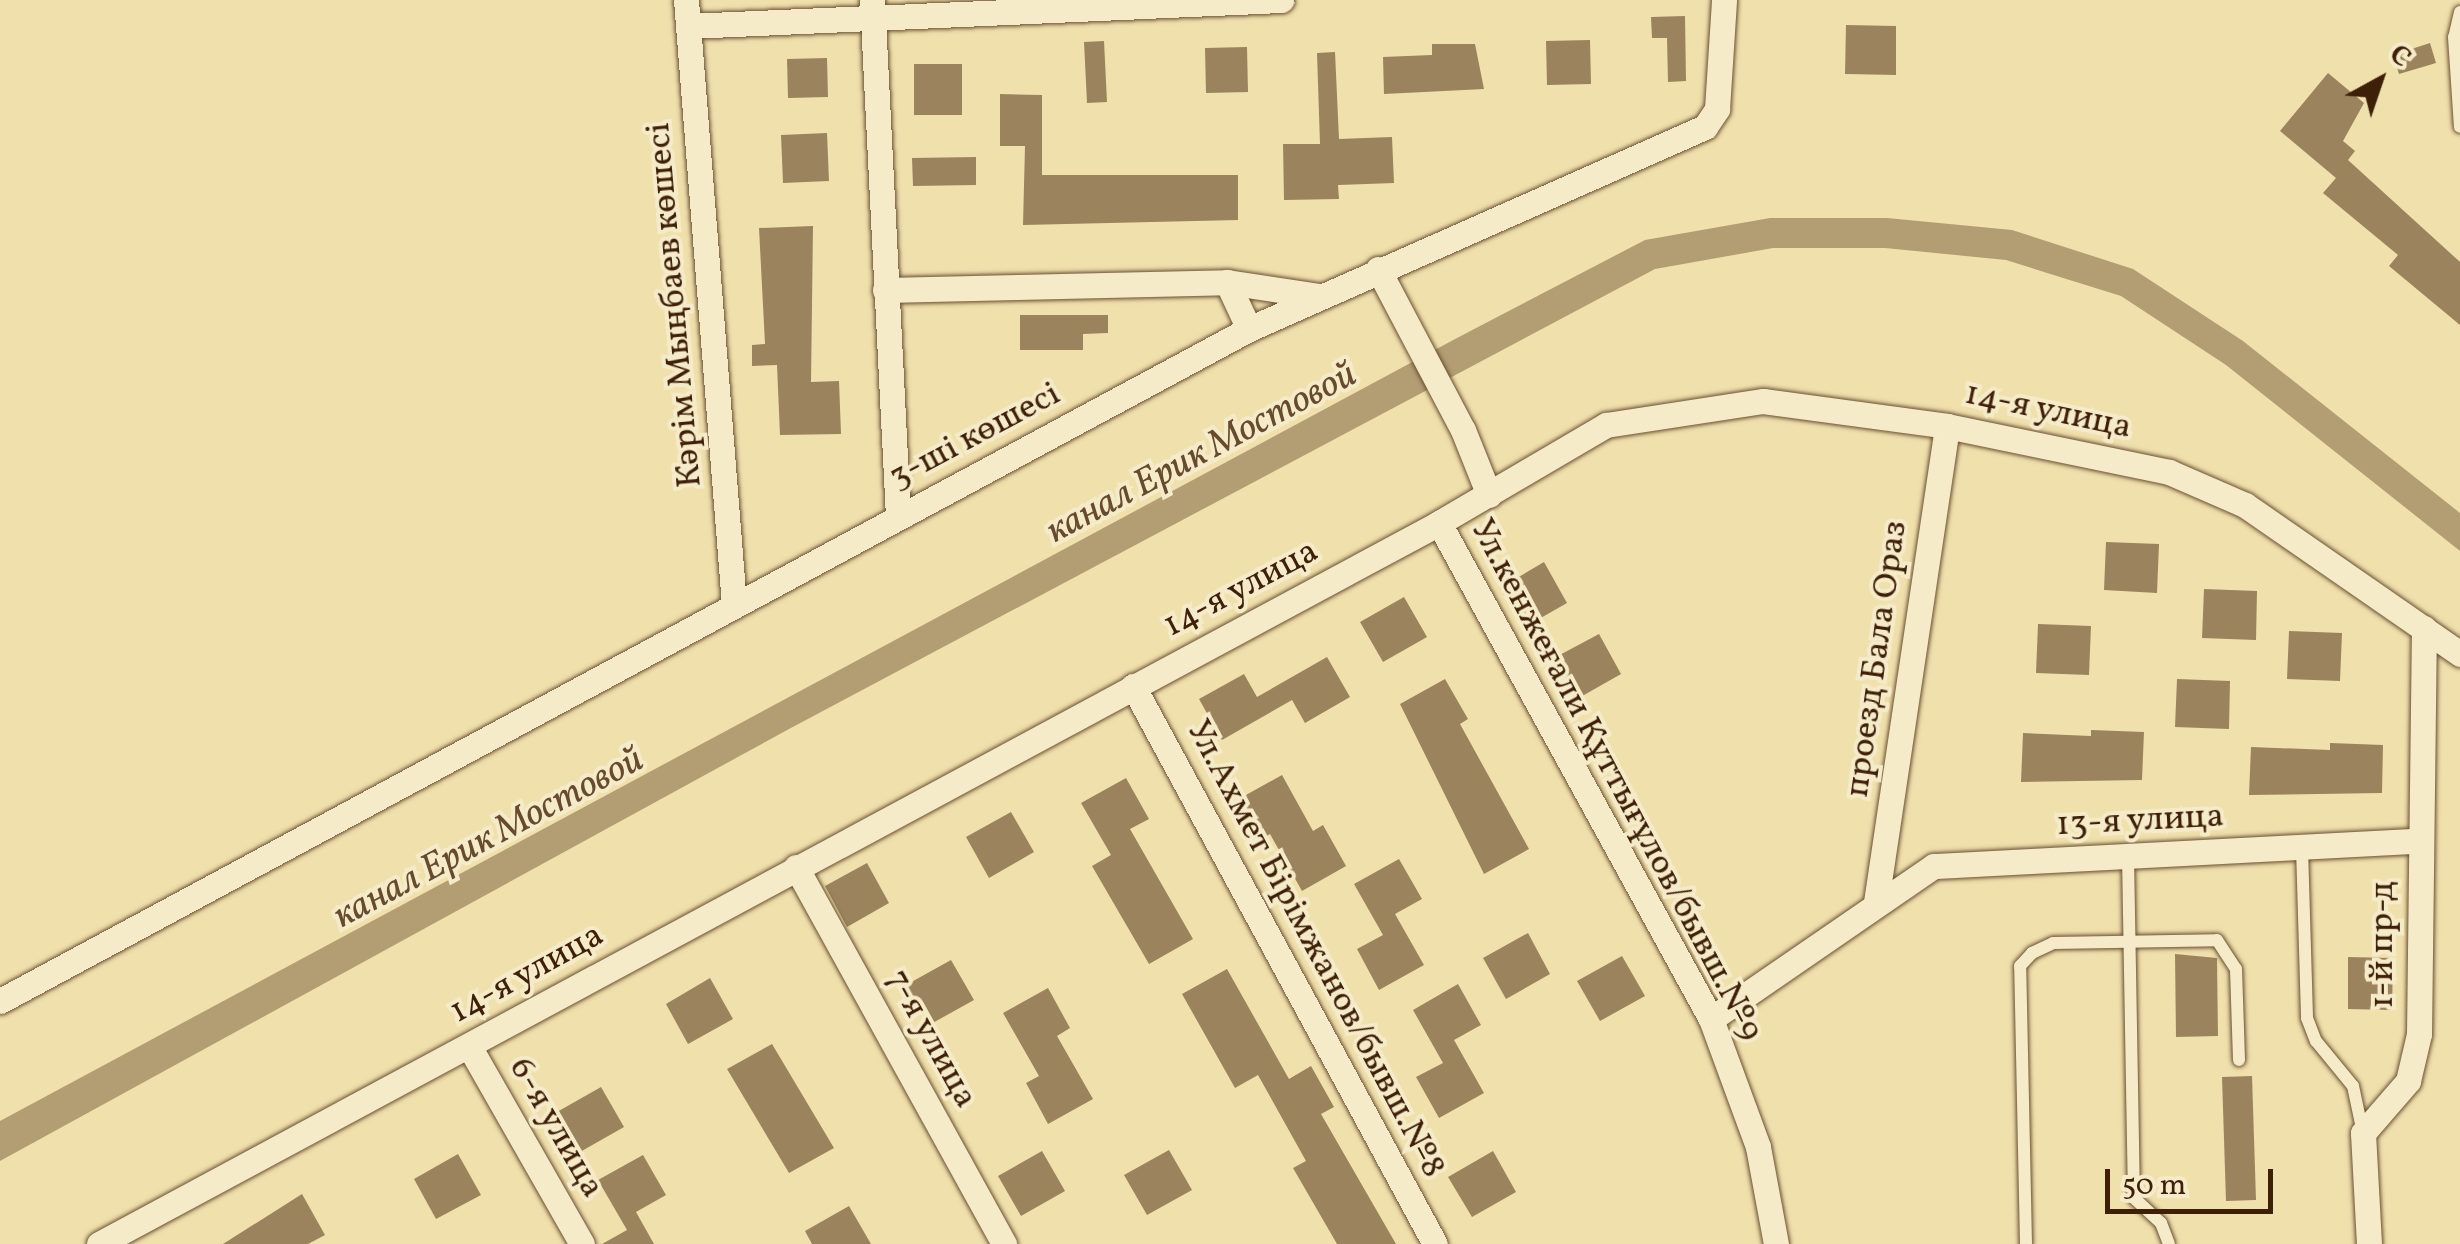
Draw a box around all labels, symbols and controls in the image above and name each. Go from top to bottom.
north arrow [2330,30,2430,130]
text: С [2380,36,2419,77]
street label: Кәрім Мыңбаев көшесі [638,121,712,489]
water label: канал Ерик Мостовой [1039,353,1365,555]
street label: 3-ші көшесі [882,373,1068,499]
street label: 14-я улица [1960,373,2136,449]
street label: Ул.кенжеғали Құттығұлов/бывш.№9 [1460,512,1772,1048]
street label: проезд Бала Ораз [1837,518,1917,800]
street label: 14-я улица [1156,530,1326,648]
street label: Ул.Ахмет Бірімжанов/бывш.№8 [1176,713,1454,1185]
water label: канал Ерик Мостовой [326,738,652,940]
street label: 13-я улица [2055,796,2225,846]
street label: 1-й пр-д [2362,881,2404,1009]
street label: 14-я улица [442,914,612,1034]
street label: 7-я улица [876,962,986,1116]
street label: 6-я улица [499,1050,613,1206]
scale bar [2110,1149,2278,1211]
text: 50 m [2122,1165,2186,1207]

